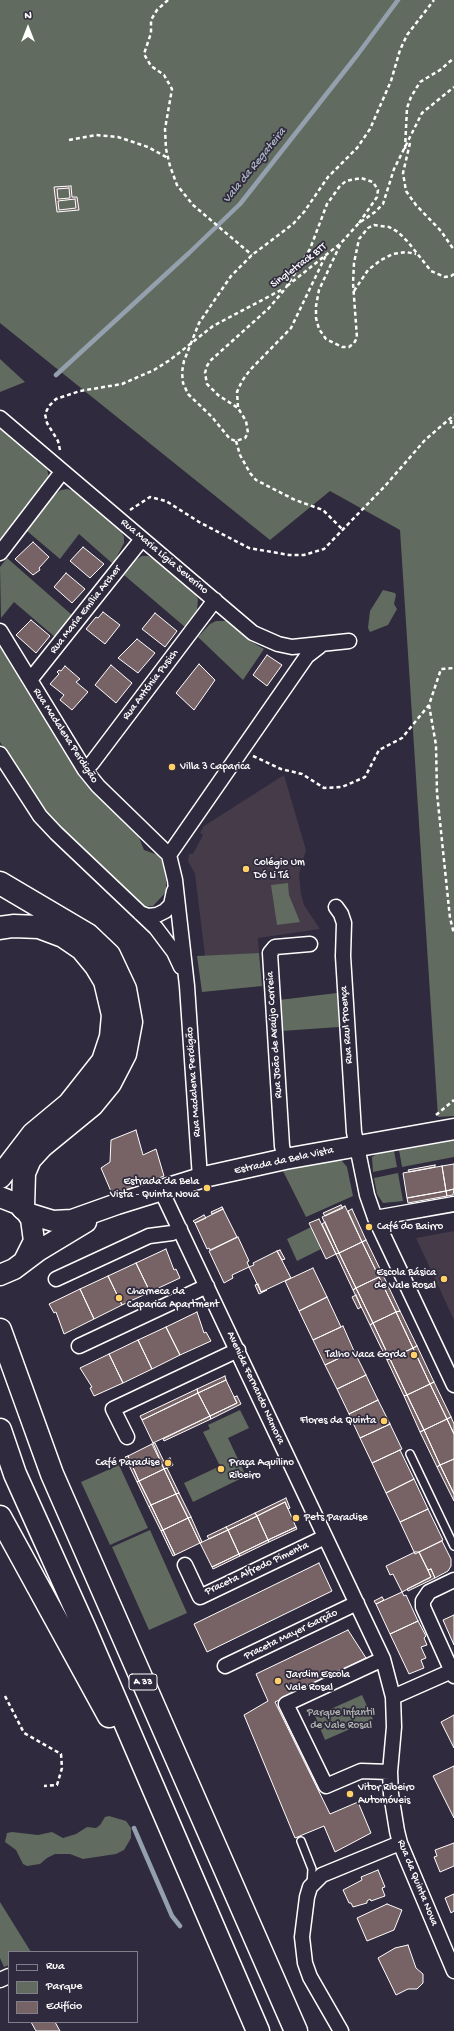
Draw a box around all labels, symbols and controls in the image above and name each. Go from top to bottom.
north arrow [8,8,48,48]
text: N [24,10,32,22]
water label: Vala da Regateira [220,125,290,207]
street label: Singletrack BTT [268,241,330,291]
street label: Rua Maria Lígia Severino [117,516,211,598]
street label: Rua Maria Emília Archer [47,563,125,657]
street label: Rua Antónia Pusich [120,647,182,723]
street label: Rua Madalena Perdigão [29,686,101,786]
place label: Villa 3 Caparica [180,760,250,774]
marker: Villa 3 Caparica [167,762,177,772]
place label: Colégio Um Dó Li Tá [254,856,305,882]
marker: Colégio Um Dó Li Tá [241,864,251,874]
street label: Rua João de Araújo Correia [264,971,286,1099]
street label: Rua Raul Proença [338,986,356,1064]
street label: Rua Madalena Perdigão [184,1026,204,1138]
street label: Estrada da Bela Vista [233,1144,335,1178]
place label: Estrada da Bela Vista - Quinta Nova [110,1175,199,1201]
marker: Estrada da Bela Vista - Quinta Nova [202,1183,212,1193]
place label: Café do Bairro [377,1220,443,1234]
marker: Café do Bairro [364,1222,374,1232]
place label: Escola Básica de Vale Rosal [374,1266,436,1292]
marker: Escola Básica de Vale Rosal [439,1274,449,1284]
place label: Charneca da Caparica Apartment [127,1285,219,1311]
marker: Charneca da Caparica Apartment [114,1293,124,1303]
street label: Avenida Fernando Namora [223,1329,287,1447]
place label: Talho Vaca Gorda [325,1348,406,1362]
marker: Talho Vaca Gorda [409,1350,419,1360]
place label: Flores da Quinta [300,1414,376,1428]
marker: Flores da Quinta [379,1416,389,1426]
place label: Café Paradise [96,1456,160,1470]
place label: Praça Aquilino Ribeiro [229,1456,294,1482]
marker: Café Paradise [163,1458,173,1468]
marker: Praça Aquilino Ribeiro [216,1464,226,1474]
place label: Pets Paradise [304,1511,368,1525]
marker: Pets Paradise [291,1513,301,1523]
street label: Praceta Alfredo Pimenta [203,1539,311,1599]
street label: Praceta Mayer Garção [242,1607,340,1663]
place label: Jardim Escola Vale Rosal [286,1668,350,1694]
road number: A 33 [129,1674,157,1690]
marker: Jardim Escola Vale Rosal [273,1676,283,1686]
park label: Parque Infantil de Vale Rosal [307,1706,375,1732]
place label: Vitor Ribeiro Automóveis [358,1781,415,1807]
marker: Vitor Ribeiro Automóveis [345,1789,355,1799]
street label: Rua da Quinta Nova [394,1838,440,1928]
legend [8,1951,138,2023]
text: Rua [46,1960,65,1974]
text: Parque [46,1980,83,1994]
text: Edifício [46,2000,82,2014]

